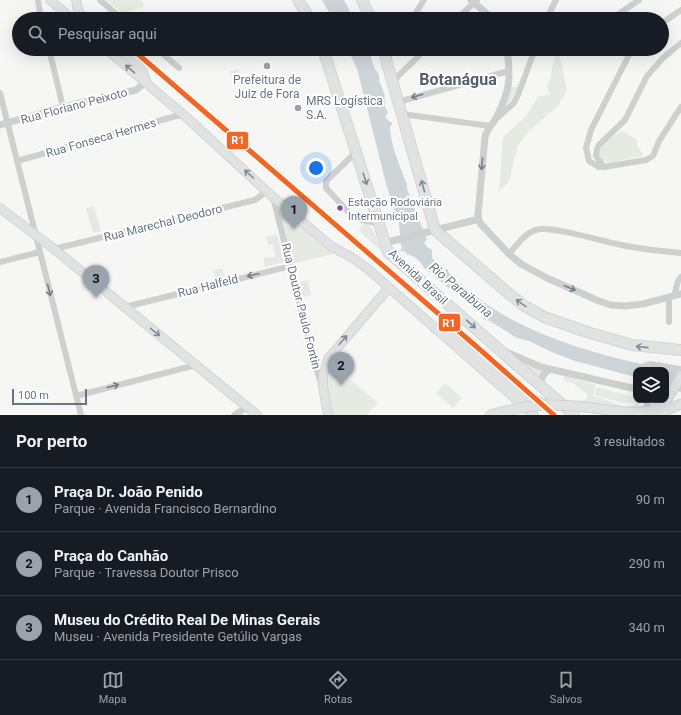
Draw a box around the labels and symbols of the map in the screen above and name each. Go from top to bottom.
marker: Prefeitura de Juiz de Fora [262,61,272,71]
one-way arrow [125,65,135,74]
district label: Botanágua [419,70,497,89]
place label: Prefeitura de Juiz de Fora [233,73,301,101]
street label: Rua Floriano Peixoto [19,85,129,127]
one-way arrow [411,93,424,101]
place label: MRS Logística S.A. [306,94,383,122]
marker: MRS Logística S.A. [293,103,303,113]
street label: Rua Fonseca Hermes [44,116,158,160]
line badge: R1 [226,131,249,150]
text: R1 [231,134,245,147]
one-way arrow [479,157,486,170]
your location [306,158,326,178]
one-way arrow [243,169,254,178]
one-way arrow [362,173,369,186]
one-way arrow [419,180,426,193]
pin: 1 [281,196,307,229]
place label: Estação Rodoviária Intermunicipal [348,196,442,223]
street label: Rua Marechal Deodoro [102,201,224,245]
marker: Estação Rodoviária Intermunicipal [335,203,345,213]
street label: Rua Doutor Paulo Fontin [279,242,323,370]
street label: Avenida Brasil [386,246,450,308]
water label: Rio Paraibuna [426,259,496,321]
pin: 3 [83,265,109,298]
street label: Rua Halfeld [176,272,240,300]
one-way arrow [247,272,260,279]
one-way arrow [46,283,54,296]
one-way arrow [563,285,575,292]
one-way arrow [515,299,526,307]
line badge: R1 [438,313,461,332]
text: R1 [442,317,456,330]
one-way arrow [465,320,476,329]
one-way arrow [149,327,160,336]
one-way arrow [338,336,347,346]
one-way arrow [636,343,649,350]
pin: 2 [328,352,354,385]
one-way arrow [107,382,120,390]
scale bar [12,387,87,406]

